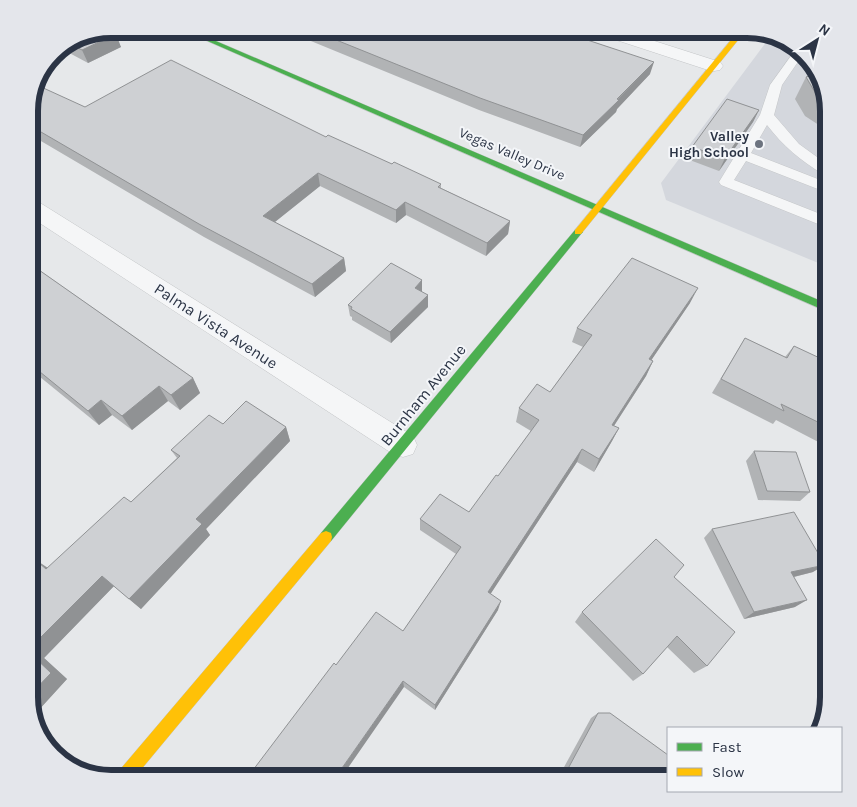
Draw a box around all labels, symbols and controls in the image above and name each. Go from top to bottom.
north arrow [792,15,842,65]
text: N [815,20,833,40]
street label: Vegas Valley Drive [456,124,568,184]
place label: Valley High School [669,128,749,161]
marker: Valley High School [753,138,765,150]
street label: Palma Vista Avenue [151,279,281,373]
street label: Burnham Avenue [376,340,470,450]
legend [667,727,842,792]
text: Fast [712,738,742,756]
text: Slow [712,763,744,781]

